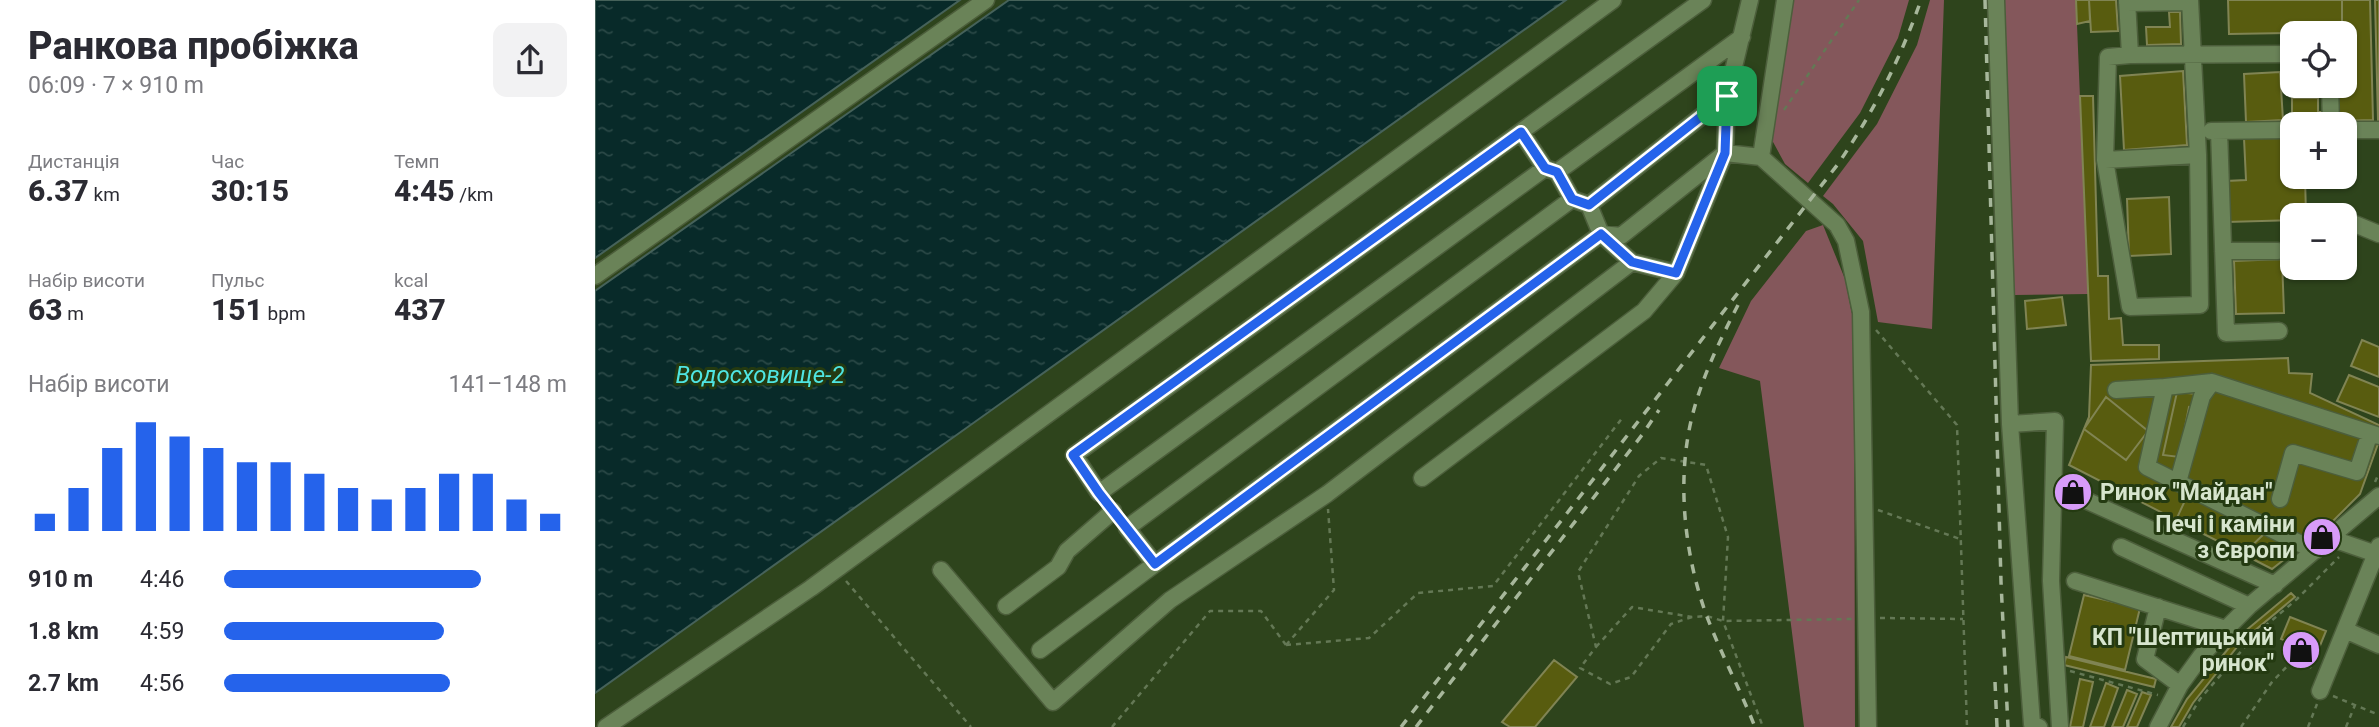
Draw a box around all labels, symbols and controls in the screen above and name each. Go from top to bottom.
map controls [2280,21,2357,280]
button: locate [2280,21,2357,98]
button: share [493,23,567,97]
text: Ранкова пробіжка [28,24,359,68]
pin [1697,66,1757,126]
text: 06:09 · 7 × 910 m [28,72,204,99]
icon: arrive [1708,77,1746,115]
button: + [2280,112,2357,189]
text: Дистанція [28,150,120,173]
text: Час [211,150,244,173]
text: Темп [394,150,440,173]
text: 6.37 [28,173,89,208]
text: 30:15 [211,173,289,208]
text: 4:45 [394,173,455,208]
text: km [89,183,120,206]
text: /km [455,183,494,206]
button: − [2280,203,2357,280]
text: Набір висоти [28,269,145,292]
text: Пульс [211,269,264,292]
text: kcal [394,269,428,292]
text: 63 [28,292,63,327]
text: 151 [211,292,263,327]
text: 437 [394,292,446,327]
text: m [63,302,84,325]
text: bpm [263,302,306,325]
water label: Водосховище-2 [675,361,845,389]
text: Набір висоти [28,371,170,398]
text: 141–148 m [448,371,567,398]
shop icon: Ринок "Майдан" [2052,471,2094,513]
place label: Ринок "Майдан" [2100,479,2272,506]
place label: Печі і каміни з Європи [2155,511,2295,564]
shop icon: Печі і каміни з Європи [2301,516,2343,558]
text: 910 m [28,566,93,593]
text: 4:46 [140,566,184,593]
text: 1.8 km [28,618,99,645]
text: 4:59 [140,618,184,645]
place label: КП "Шептицький ринок" [2092,624,2274,677]
shop icon: КП "Шептицький ринок" [2280,629,2322,671]
text: 2.7 km [28,670,99,697]
text: 4:56 [140,670,184,697]

